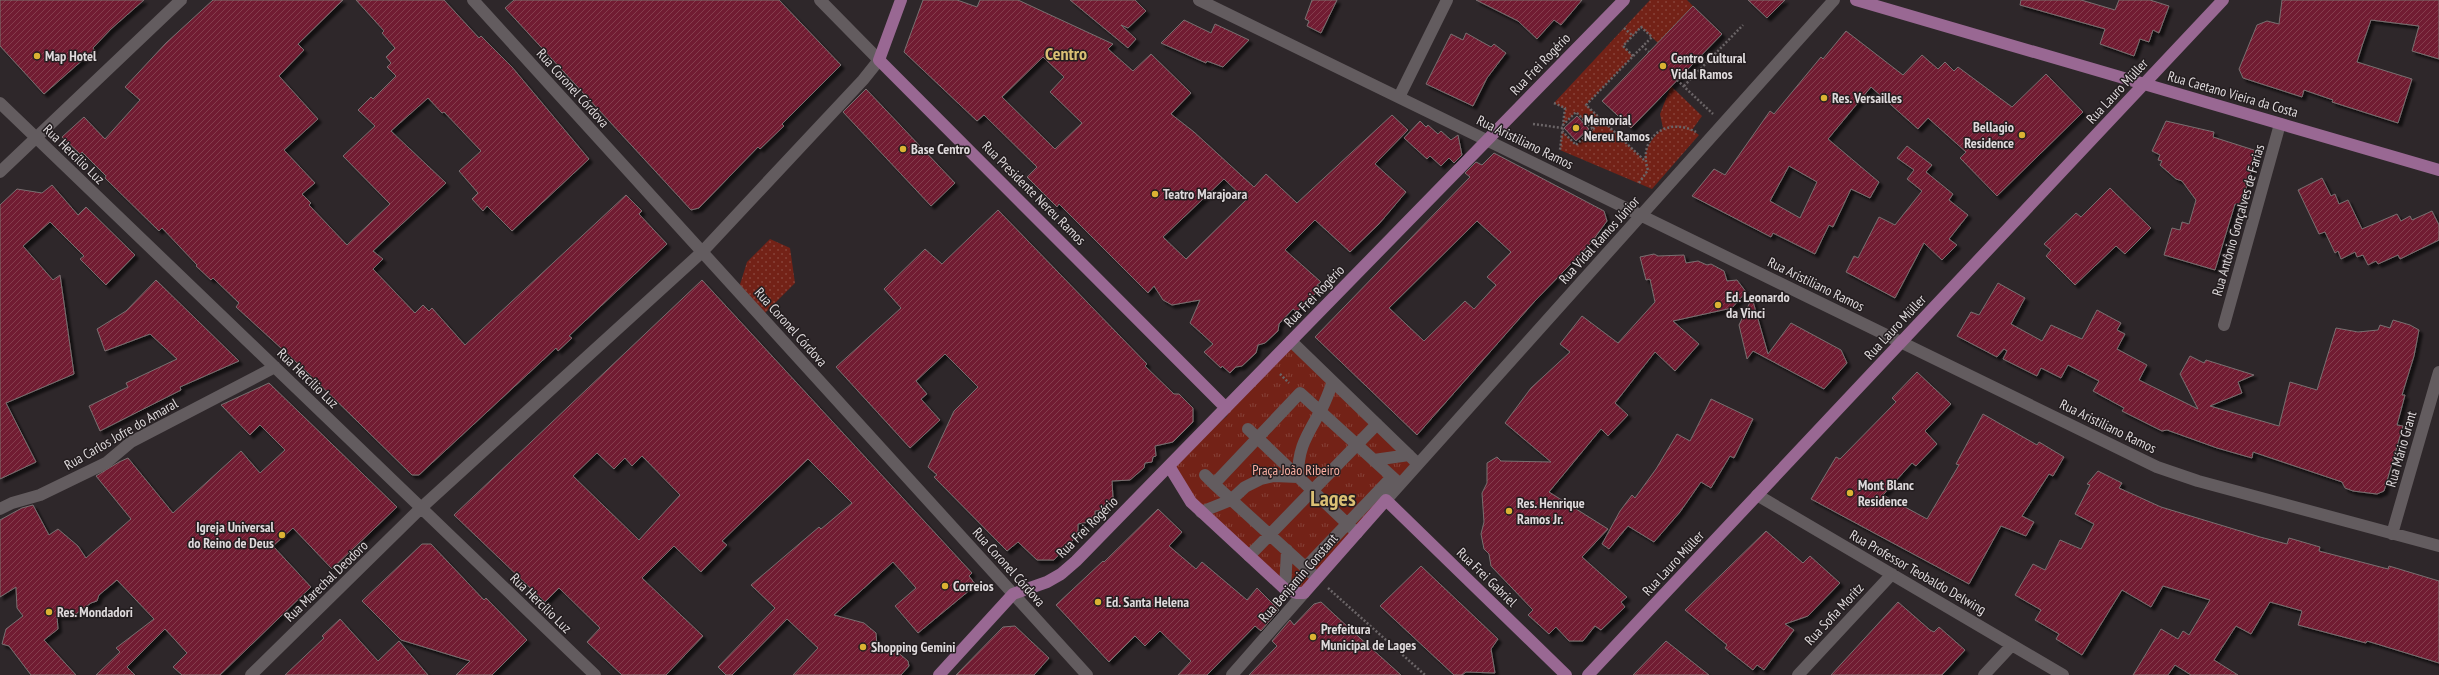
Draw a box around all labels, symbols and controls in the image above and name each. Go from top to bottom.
street label: Rua Frei Rogério [1506,29,1574,99]
district label: Centro [1045,42,1087,65]
street label: Rua Coronel Córdova [533,45,613,131]
place label: Map Hotel [45,47,97,65]
place label: Centro Cultural Vidal Ramos [1670,49,1747,83]
marker: Map Hotel [32,51,42,61]
street label: Rua Lauro Müller [2082,55,2152,127]
marker: Centro Cultural Vidal Ramos [1658,61,1668,71]
street label: Rua Caetano Vieira da Costa [2166,67,2300,121]
place label: Res. Versailles [1832,89,1902,107]
marker: Res. Versailles [1819,93,1829,103]
street label: Rua Aristiliano Ramos [1474,111,1577,173]
place label: Memorial Nereu Ramos [1584,111,1650,145]
place label: Bellagio Residence [1964,118,2014,152]
street label: Rua Hercílio Luz [39,120,109,188]
marker: Memorial Nereu Ramos [1571,123,1581,133]
marker: Bellagio Residence [2017,130,2027,140]
street label: Rua Presidente Nereu Ramos [978,137,1090,249]
place label: Base Centro [911,140,970,158]
street label: Rua Antônio Gonçalves de Farias [2208,142,2268,298]
marker: Base Centro [898,144,908,154]
place label: Teatro Marajoara [1163,185,1247,203]
marker: Teatro Marajoara [1150,189,1160,199]
street label: Rua Vidal Ramos Júnior [1555,192,1643,288]
street label: Rua Aristiliano Ramos [1765,253,1868,315]
street label: Rua Frei Rogério [1280,261,1348,331]
street label: Rua Coronel Córdova [751,284,831,370]
place label: Ed. Leonardo da Vinci [1726,288,1790,322]
street label: Rua Lauro Müller [1860,291,1930,363]
marker: Ed. Leonardo da Vinci [1713,300,1723,310]
street label: Rua Hercílio Luz [273,344,343,412]
street label: Rua Carlos Jofre do Amaral [61,394,182,474]
street label: Rua Aristiliano Ramos [2057,395,2160,457]
street label: Rua Mário Grant [2382,409,2420,489]
park label: Praça João Ribeiro [1252,461,1340,479]
place label: Mont Blanc Residence [1858,476,1914,510]
district label: Lages [1310,484,1356,512]
marker: Mont Blanc Residence [1845,488,1855,498]
street label: Rua Frei Rogério [1052,492,1122,562]
place label: Res. Henrique Ramos Jr. [1517,494,1585,528]
marker: Res. Henrique Ramos Jr. [1504,506,1514,516]
place label: Igreja Universal do Reino de Deus [188,518,275,552]
street label: Rua Coronel Córdova [969,524,1049,610]
street label: Rua Professor Teobaldo Delwing [1847,526,1989,618]
street label: Rua Lauro Müller [1638,527,1708,599]
marker: Igreja Universal do Reino de Deus [277,530,287,540]
street label: Rua Benjamin Constant [1254,530,1342,626]
street label: Rua Marechal Deodoro [280,537,372,625]
street label: Rua Frei Gabriel [1453,544,1522,611]
street label: Rua Hercílio Luz [506,569,576,637]
place label: Correios [953,577,994,595]
street label: Rua Sofia Moritz [1801,579,1867,649]
marker: Correios [940,581,950,591]
place label: Ed. Santa Helena [1106,593,1189,611]
marker: Ed. Santa Helena [1093,597,1103,607]
place label: Res. Mondadori [57,603,133,621]
marker: Res. Mondadori [44,607,54,617]
place label: Prefeitura Municipal de Lages [1321,620,1416,654]
marker: Prefeitura Municipal de Lages [1308,632,1318,642]
place label: Shopping Gemini [871,638,955,656]
marker: Shopping Gemini [858,642,868,652]

